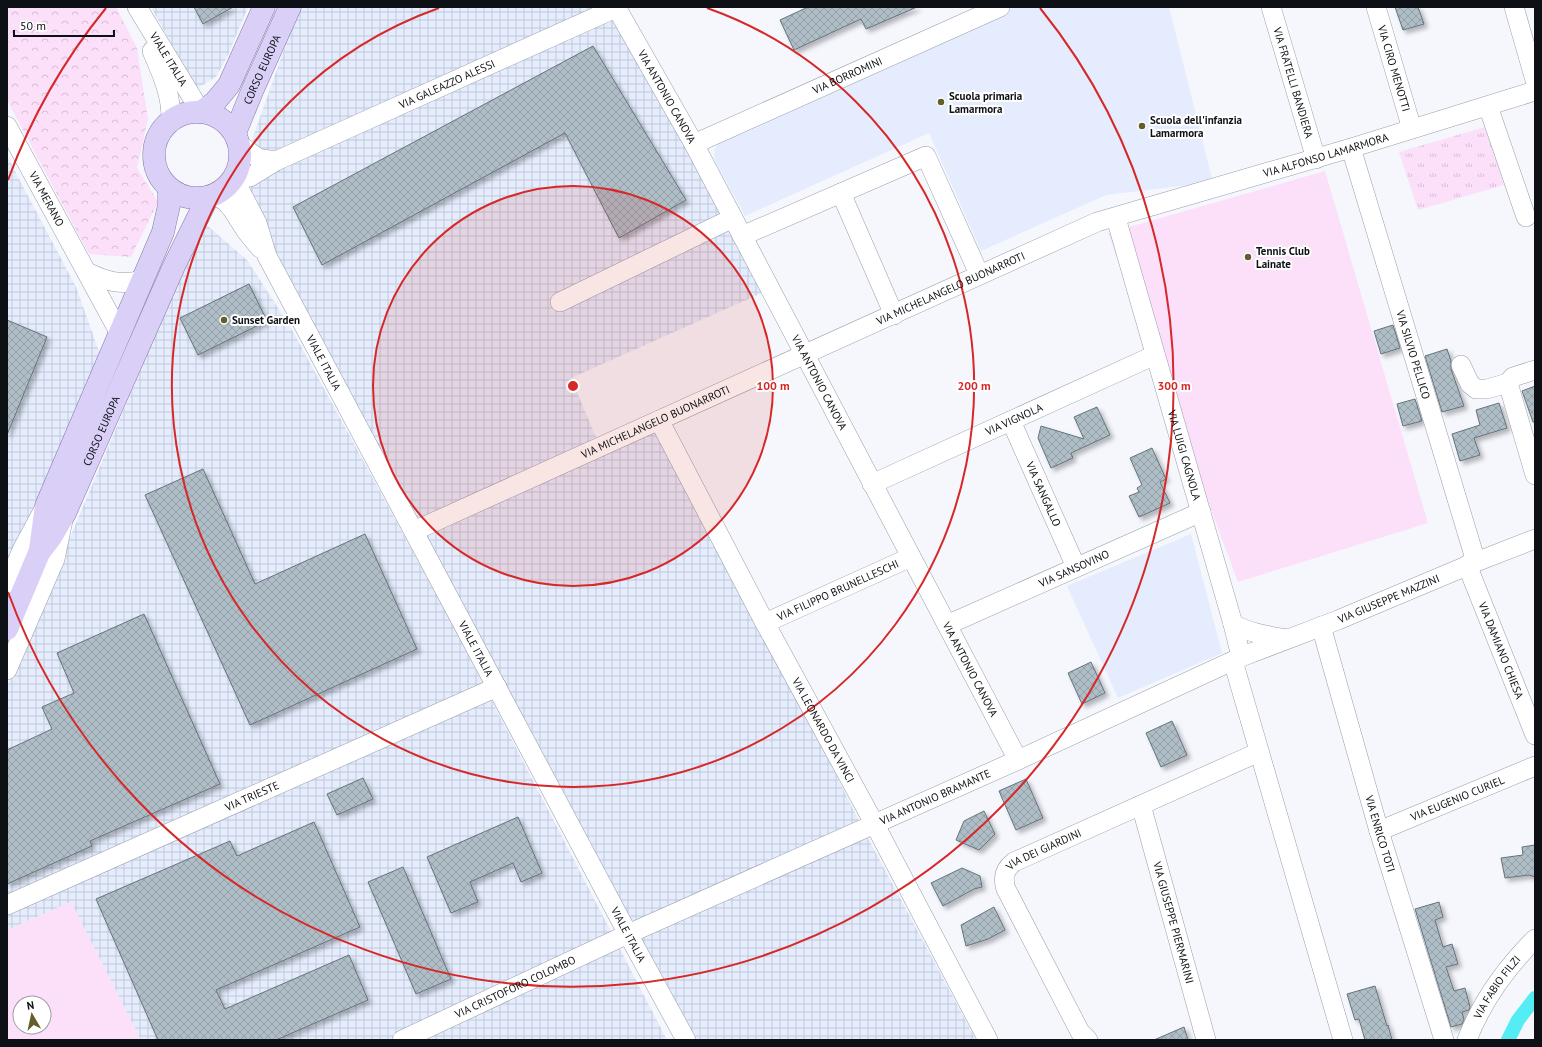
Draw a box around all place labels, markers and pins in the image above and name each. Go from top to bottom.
place label: Scuola primaria Lamarmora [949,89,1022,116]
marker: Scuola primaria Lamarmora [936,97,946,107]
place label: Scuola dell'infanzia Lamarmora [1150,113,1242,140]
marker: Scuola dell'infanzia Lamarmora [1137,121,1147,131]
place label: Tennis Club Lainate [1256,244,1310,271]
marker: Tennis Club Lainate [1243,252,1253,262]
place label: Sunset Garden [232,313,300,327]
marker: Sunset Garden [219,315,229,325]
centre of rings [566,379,580,393]

